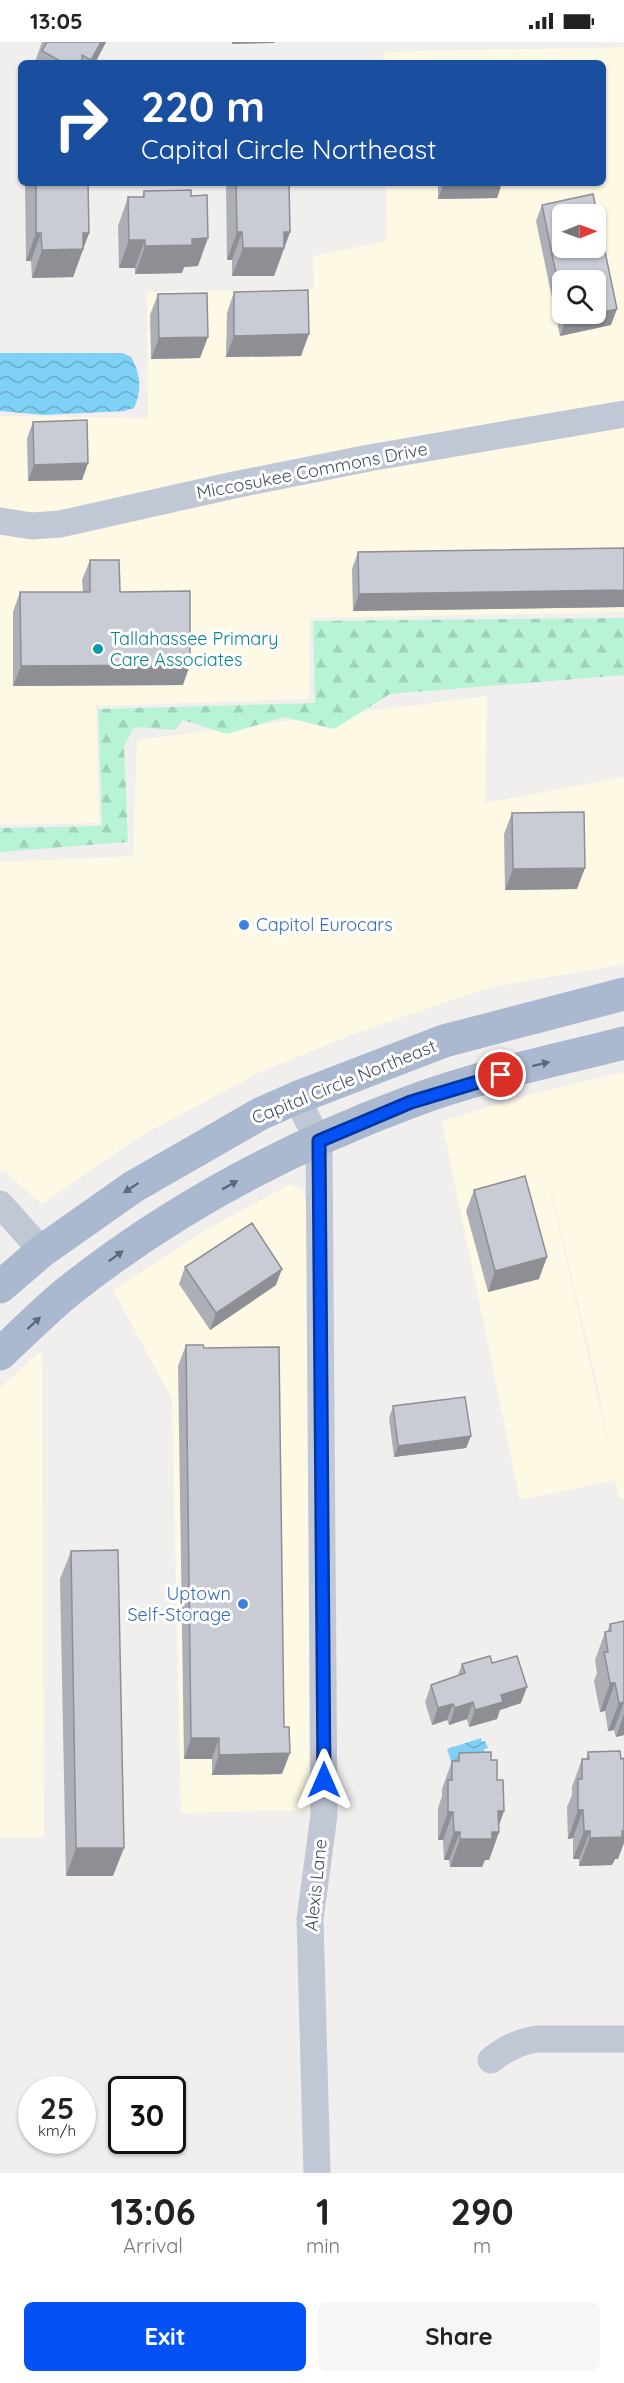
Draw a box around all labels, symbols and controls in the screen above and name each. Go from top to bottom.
text: 13:05 [30,7,83,35]
text: 220 m [141,80,265,133]
icon: right [42,84,120,162]
text: Capital Circle Northeast [141,132,436,166]
north arrow [552,204,606,258]
map controls [552,204,606,324]
button: search [552,270,606,324]
street label: Miccosukee Commons Drive [194,437,429,504]
place label: Tallahassee Primary Care Associates [110,627,278,671]
marker: Tallahassee Primary Care Associates [91,642,105,656]
place label: Capitol Eurocars [256,913,393,936]
marker: Capitol Eurocars [237,918,251,932]
street label: Capital Circle Northeast [248,1034,439,1129]
pin [475,1049,526,1100]
icon: arrive [484,1058,517,1091]
one-way arrow [533,1059,551,1068]
one-way arrow [221,1181,238,1191]
one-way arrow [123,1183,139,1194]
one-way arrow [109,1251,124,1263]
one-way arrow [27,1316,41,1330]
place label: Uptown Self-Storage [127,1582,231,1626]
marker: Uptown Self-Storage [236,1597,250,1611]
position arrow [292,1748,356,1812]
street label: Alexis Lane [299,1838,332,1932]
speed limit sign: 30 [108,2076,186,2154]
text: 25 [40,2089,74,2127]
text: km/h [38,2121,76,2140]
text: 13:06 [110,2189,196,2234]
text: 1 [316,2189,330,2234]
text: 290 [451,2189,514,2234]
text: Arrival [123,2233,183,2258]
text: min [306,2233,340,2258]
text: m [473,2233,491,2258]
button: Exit [24,2302,306,2371]
button: Share [318,2302,600,2371]

